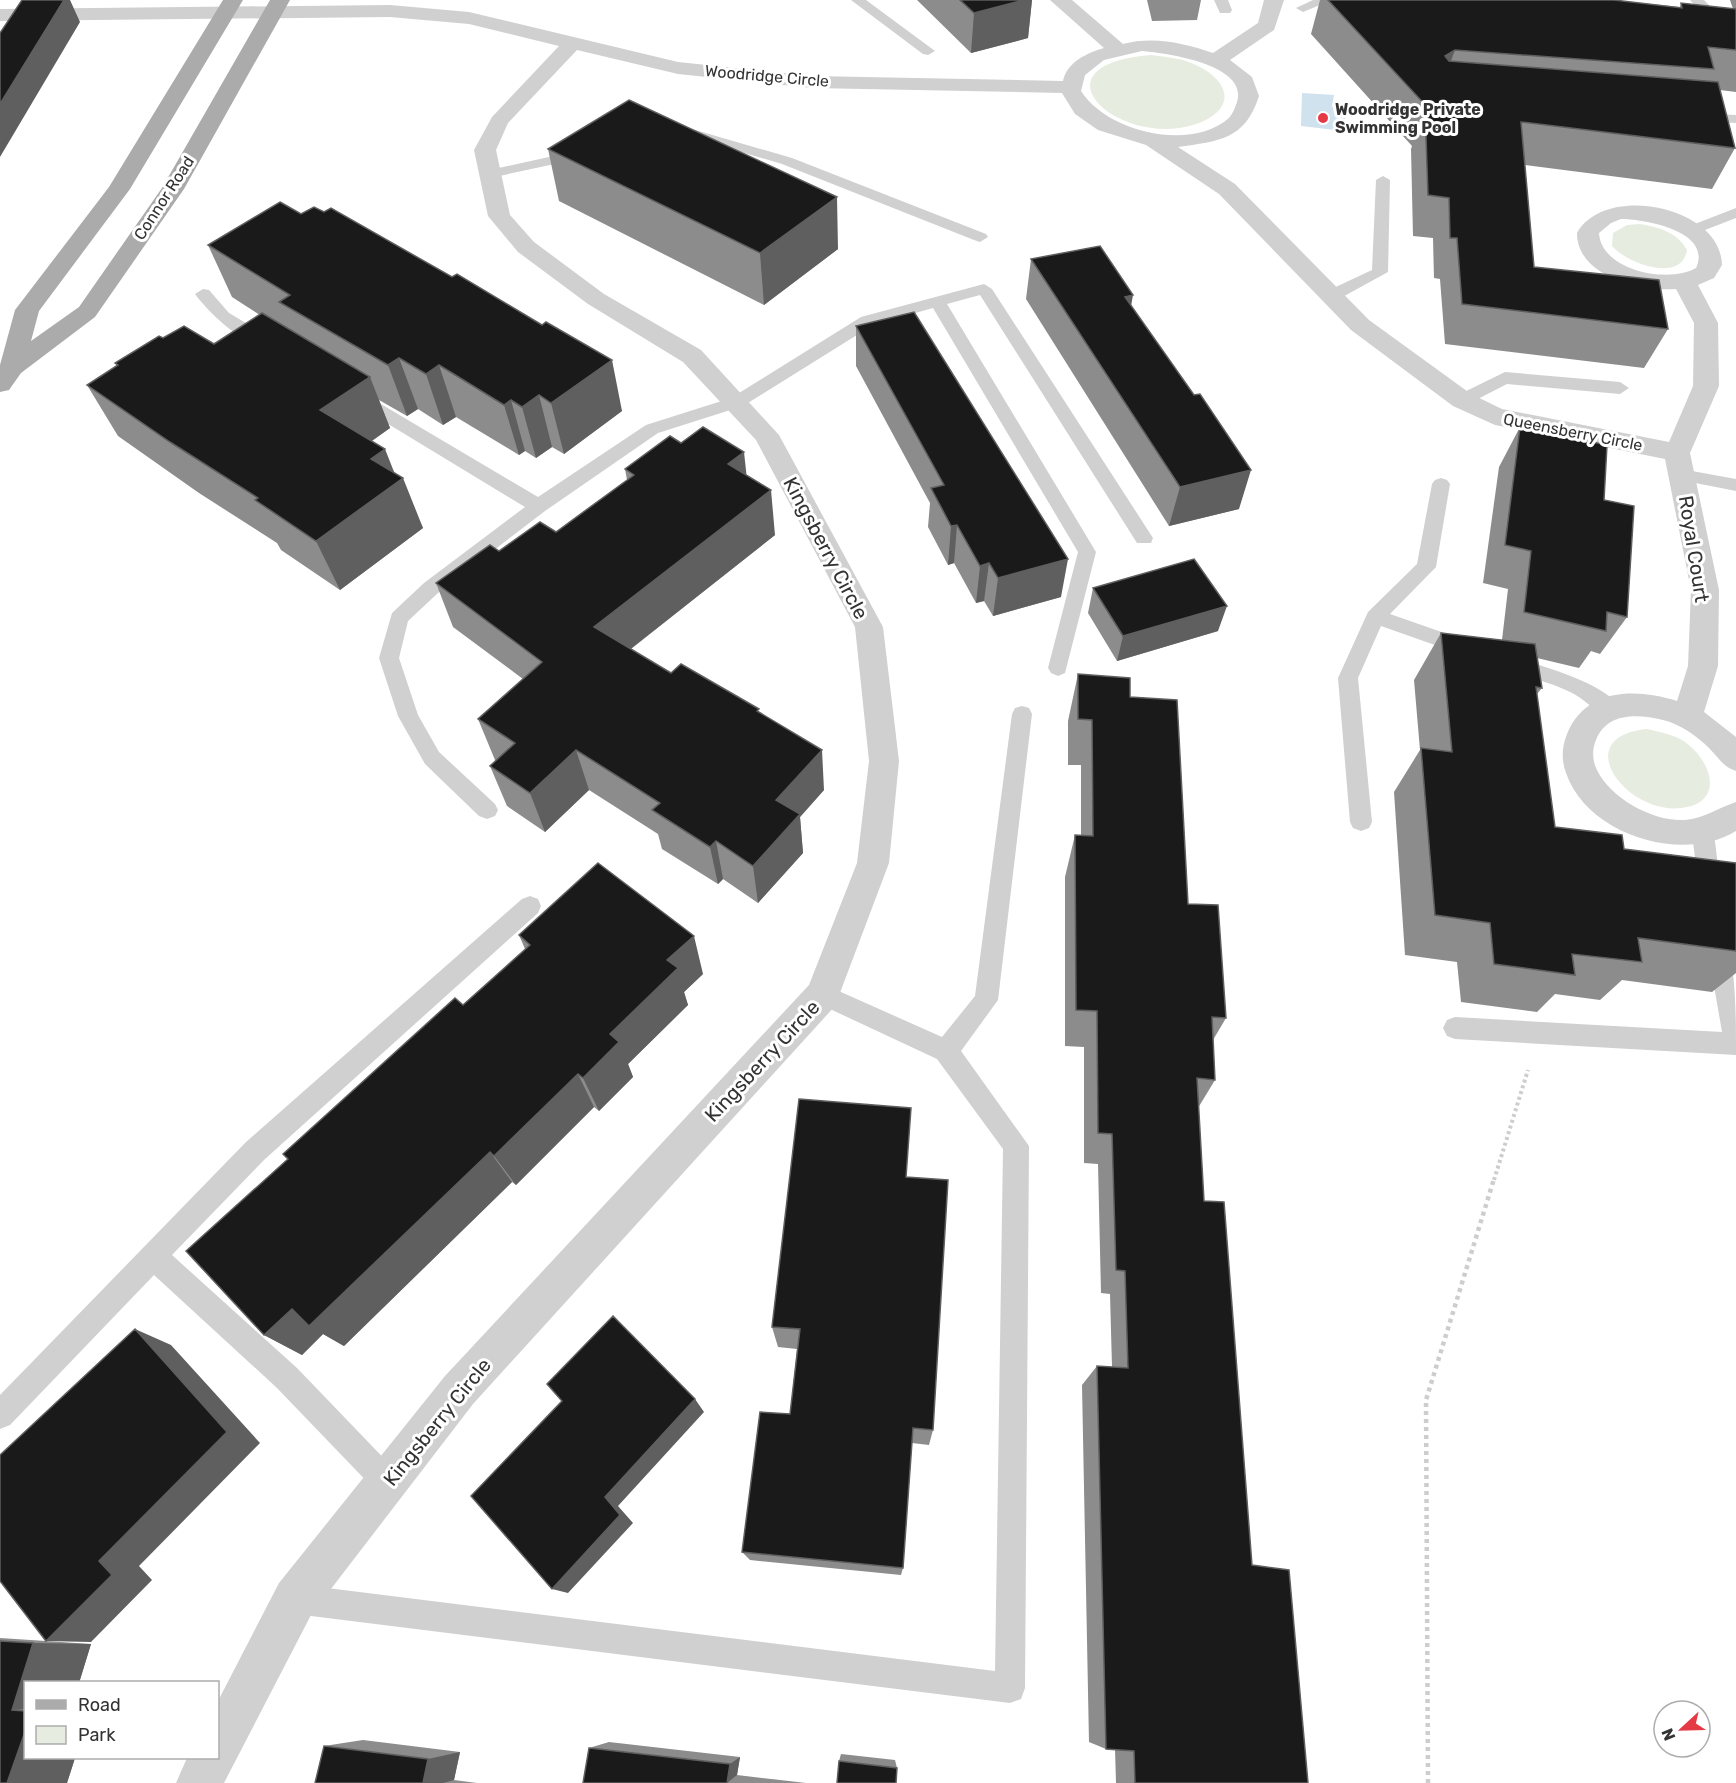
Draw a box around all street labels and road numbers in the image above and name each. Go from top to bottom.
street label: Woodridge Circle [704,61,830,91]
street label: Connor Road [130,153,198,243]
street label: Queensberry Circle [1502,409,1644,455]
street label: Kingsberry Circle [778,473,874,623]
street label: Royal Court [1674,494,1714,604]
street label: Kingsberry Circle [700,995,824,1127]
street label: Kingsberry Circle [378,1353,496,1491]

